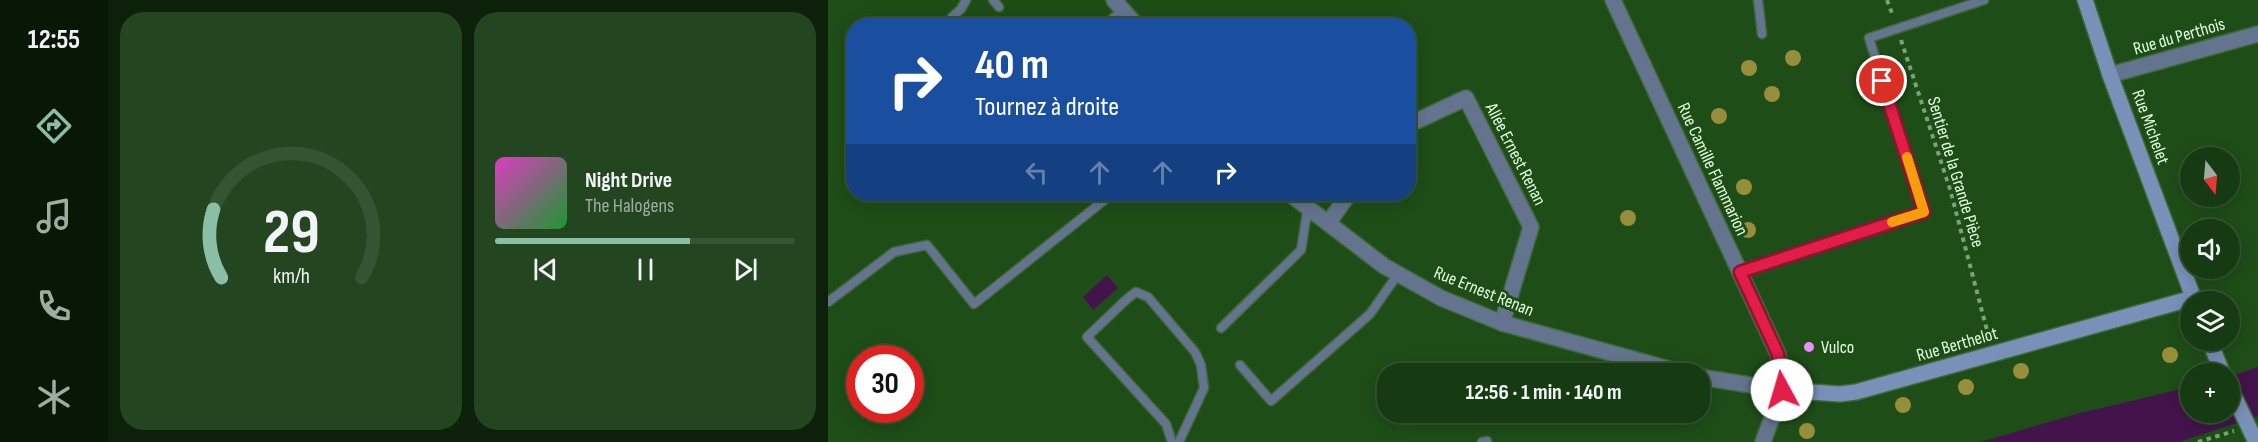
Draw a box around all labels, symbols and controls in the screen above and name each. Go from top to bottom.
street label: Rue du Perthois [2131,13,2227,60]
text: 12:55 [28,24,80,56]
text: 40 m [975,40,1049,91]
icon: right [876,42,954,120]
pin [1856,55,1907,106]
icon: arrive [1865,64,1898,97]
street label: Rue Michelet [2127,87,2174,168]
text: Tournez à droite [975,91,1119,123]
street label: Sentier de la Grande Pièce [1923,94,1988,250]
street label: Allée Ernest Renan [1480,99,1550,209]
street label: Rue Camille Flammarion [1673,100,1752,239]
icon: directions [33,105,75,147]
north arrow [2180,147,2240,207]
map controls [2180,147,2240,423]
icon: left [1020,156,1053,189]
icon: ahead [1083,156,1116,189]
icon: ahead [1146,156,1179,189]
icon: right [1209,156,1242,189]
text: Night Drive [585,167,672,194]
text: The Halogens [585,194,674,218]
icon: music [33,195,75,237]
text: 29 [263,196,319,271]
button: sound [2180,219,2240,279]
icon: previous [529,253,562,286]
icon: pause [629,253,662,286]
icon: next [729,253,762,286]
street label: Rue Ernest Renan [1431,262,1537,321]
text: km/h [272,264,310,289]
icon: phone [33,285,75,327]
button: layers [2180,291,2240,351]
street label: Rue Berthelot [1914,323,2001,366]
place label: Vulco [1821,337,1854,358]
marker: Vulco [1802,340,1816,354]
speed limit sign: 30 [846,345,924,423]
position arrow [1750,358,1814,422]
button: + [2180,363,2240,423]
icon: climate [33,376,75,418]
text: 12:56 · 1 min · 140 m [1465,379,1622,406]

